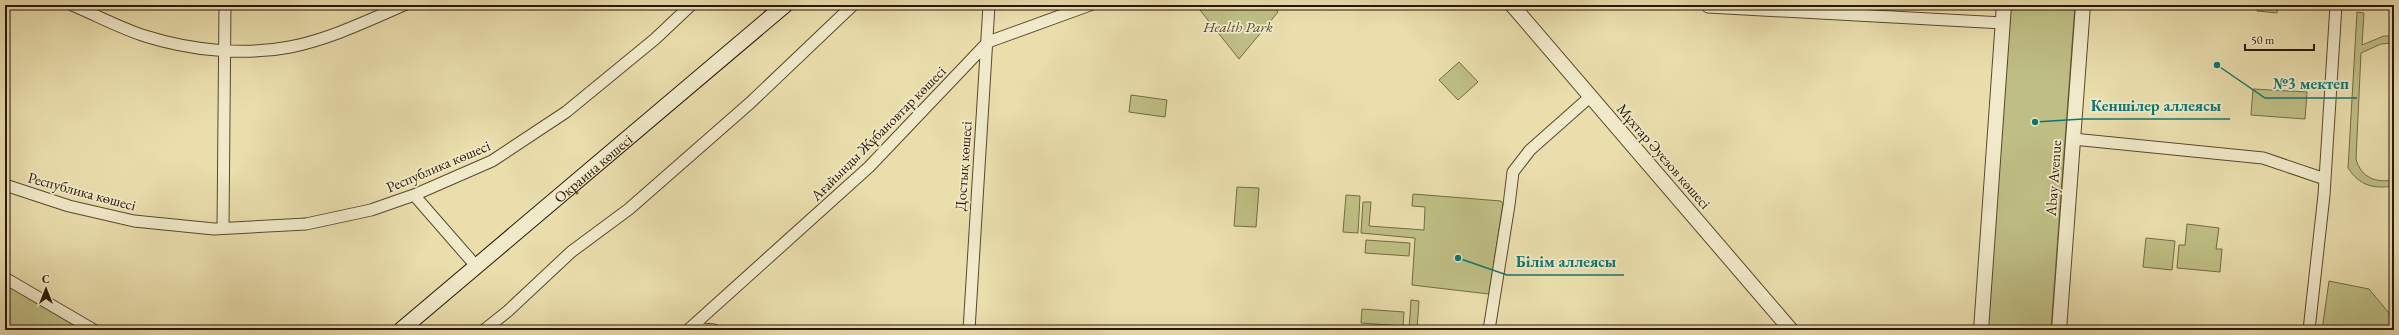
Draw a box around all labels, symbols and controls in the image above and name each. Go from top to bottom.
park label: Health Park [1202,17,1273,36]
scale bar [2245,26,2314,52]
text: 50 m [2251,32,2275,48]
street label: Ағайынды Жұбановтар көшесі [806,61,950,205]
callout: №3 мектеп [2265,70,2357,98]
text: №3 мектеп [2273,73,2349,94]
callout: Кеншілер аллеясы [2083,91,2230,119]
text: Кеншілер аллеясы [2091,95,2222,116]
street label: Мұхтар Әуезов көшесі [1613,99,1715,213]
street label: Достық көшесі [950,120,976,211]
street label: Окраина көшесі [549,129,636,206]
street label: Республика көшесі [383,135,493,196]
street label: Abay Avenue [2041,139,2065,218]
street label: Республика көшесі [26,167,138,215]
callout: Білім аллеясы [1507,247,1624,275]
text: Білім аллеясы [1516,251,1617,272]
north arrow [26,269,66,309]
text: С [42,272,50,286]

